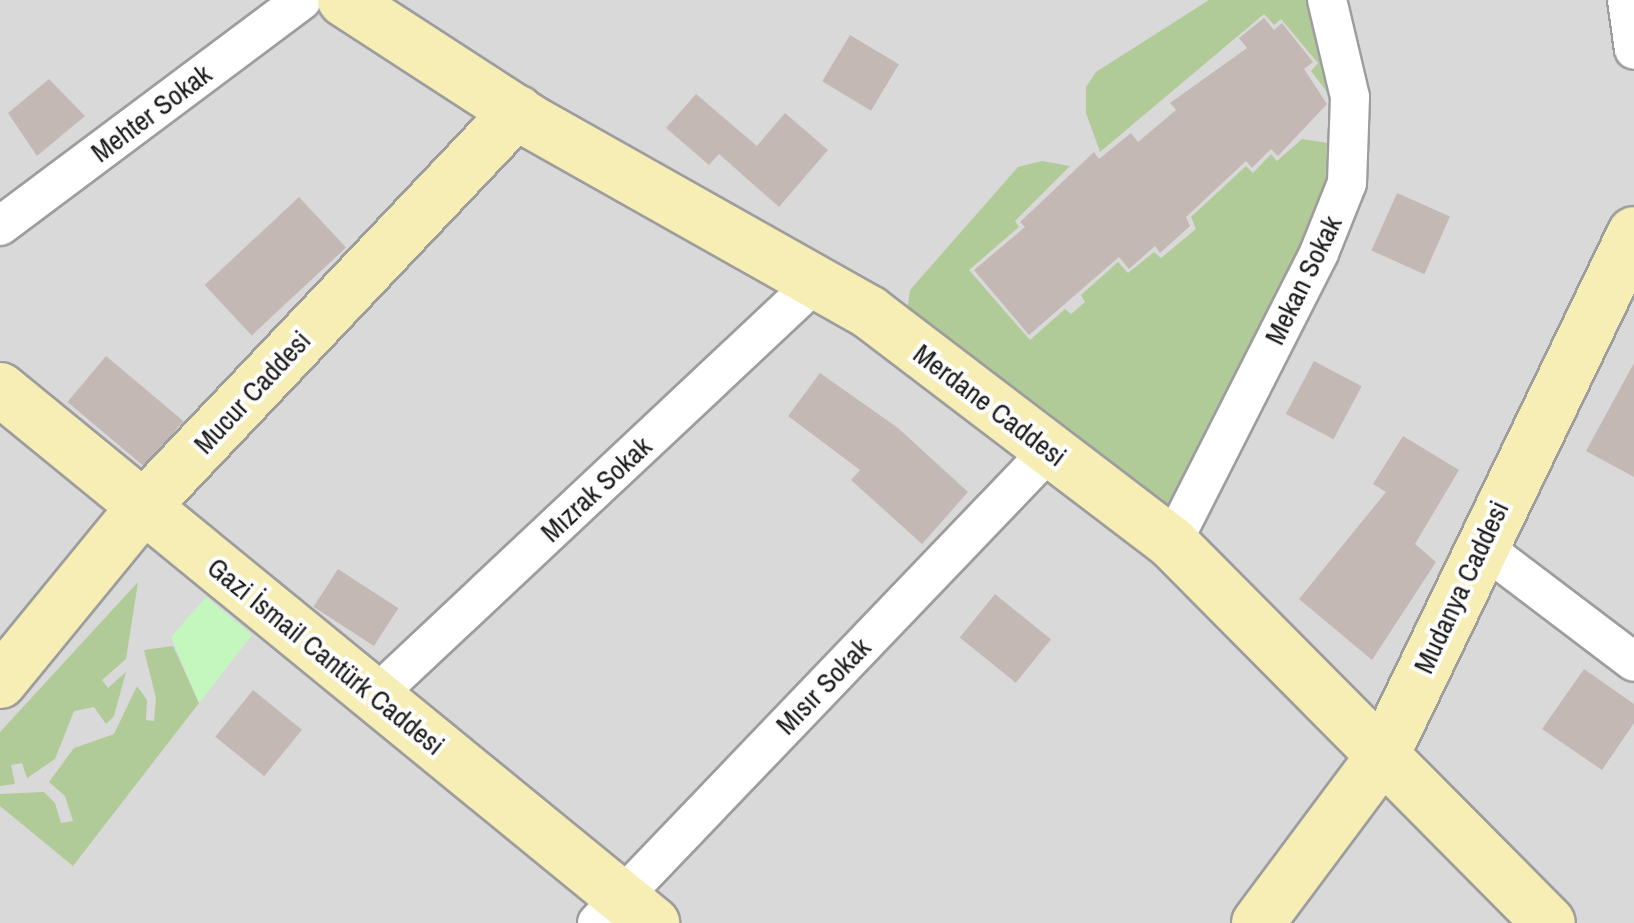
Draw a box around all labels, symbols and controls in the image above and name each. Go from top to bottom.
street label: Mehter Sokak [84,57,218,169]
street label: Mekan Sokak [1257,210,1349,350]
street label: Mucur Caddesi [187,324,317,460]
street label: Merdane Caddesi [907,337,1073,473]
street label: Mızrak Sokak [534,429,658,549]
street label: Mudanya Caddesi [1406,495,1516,679]
street label: Gazi İsmail Cantürk Caddesi [201,550,451,762]
street label: Mısır Sokak [769,631,877,741]

